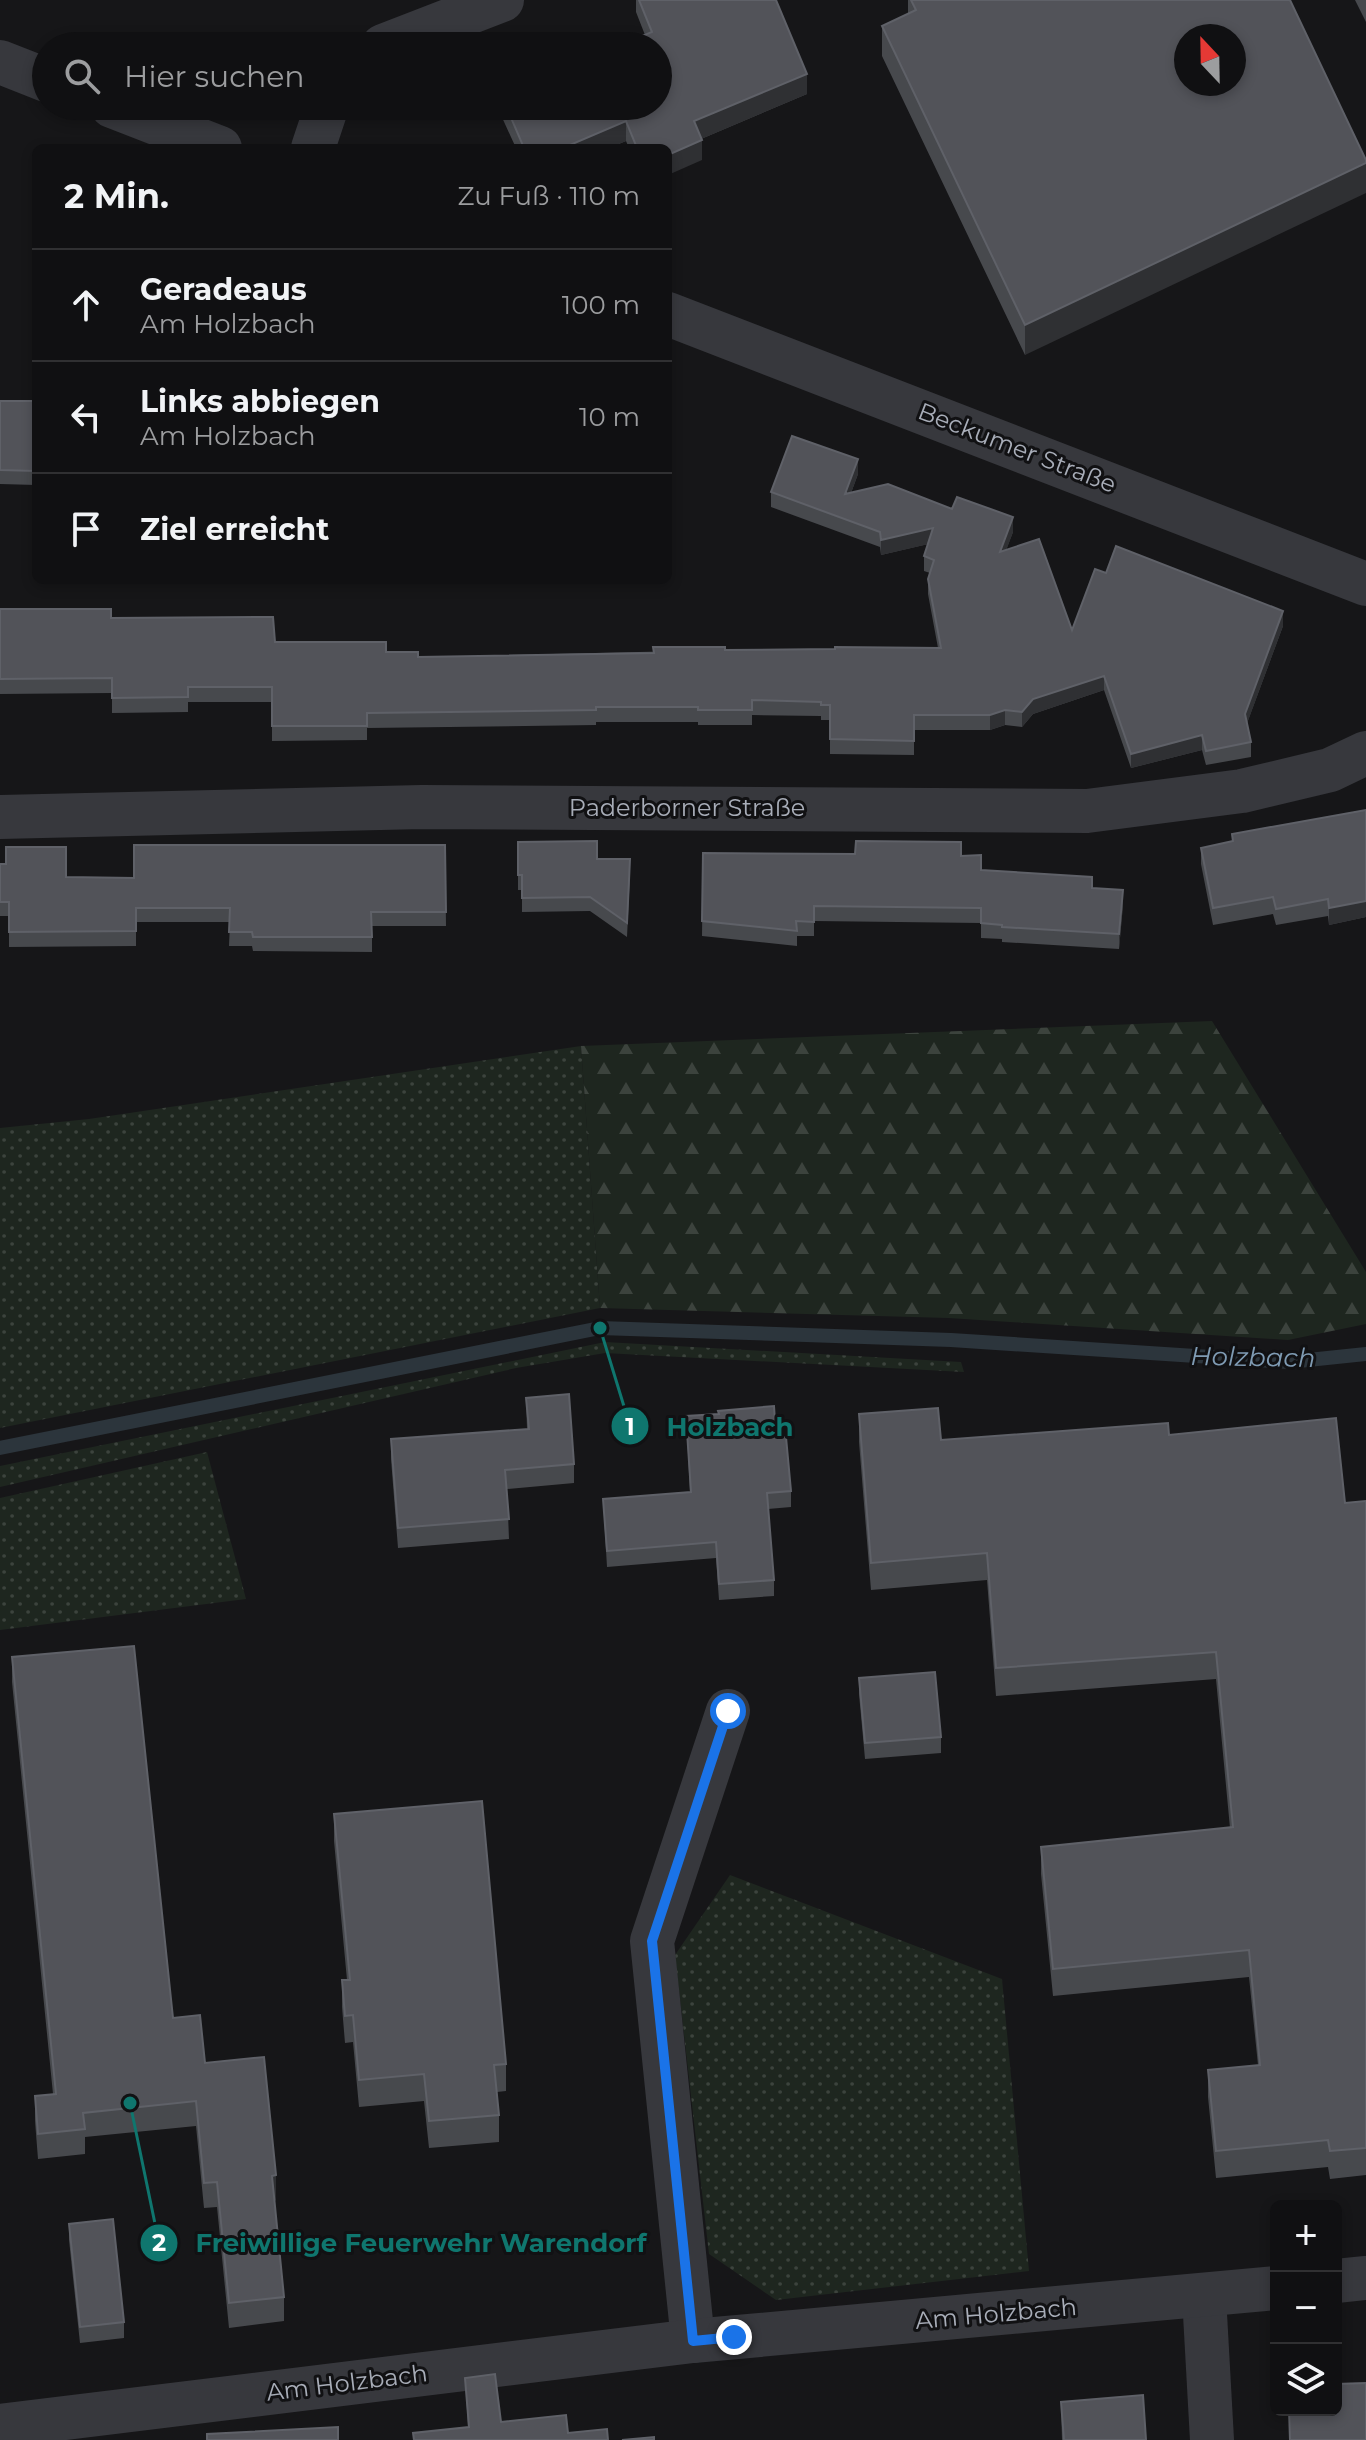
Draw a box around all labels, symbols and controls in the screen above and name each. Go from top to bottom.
north arrow [1174,24,1246,96]
search box [32,32,672,120]
icon: search [60,54,104,98]
text: Hier suchen [124,58,305,95]
text: 2 Min. [64,175,169,217]
text: Zu Fuß · 110 m [458,180,640,212]
text: Geradeaus [140,271,307,308]
icon: ahead [64,283,108,327]
text: 100 m [562,289,640,321]
text: Am Holzbach [140,308,316,340]
text: Links abbiegen [140,383,380,420]
icon: left [64,395,108,439]
street label: Beckumer Straße [914,396,1120,499]
text: 10 m [579,401,640,433]
text: Am Holzbach [140,420,316,452]
icon: arrive [64,507,108,551]
text: Ziel erreicht [140,511,329,548]
street label: Paderborner Straße [569,793,805,822]
water label: Holzbach [1190,1340,1316,1374]
callout: Holzbach [610,1401,809,1451]
text: Holzbach [666,1411,794,1443]
text: 1 [625,1412,635,1441]
route start [710,1693,746,1729]
map controls [1270,2200,1342,2416]
button: + [1270,2200,1342,2272]
callout: Freiwillige Feuerwehr Warendorf [139,2218,663,2268]
text: Freiwillige Feuerwehr Warendorf [195,2227,648,2259]
text: 2 [152,2228,166,2257]
button: − [1270,2272,1342,2344]
street label: Am Holzbach [914,2292,1078,2335]
route end [716,2319,752,2355]
button: layers [1270,2344,1342,2416]
street label: Am Holzbach [265,2358,429,2407]

